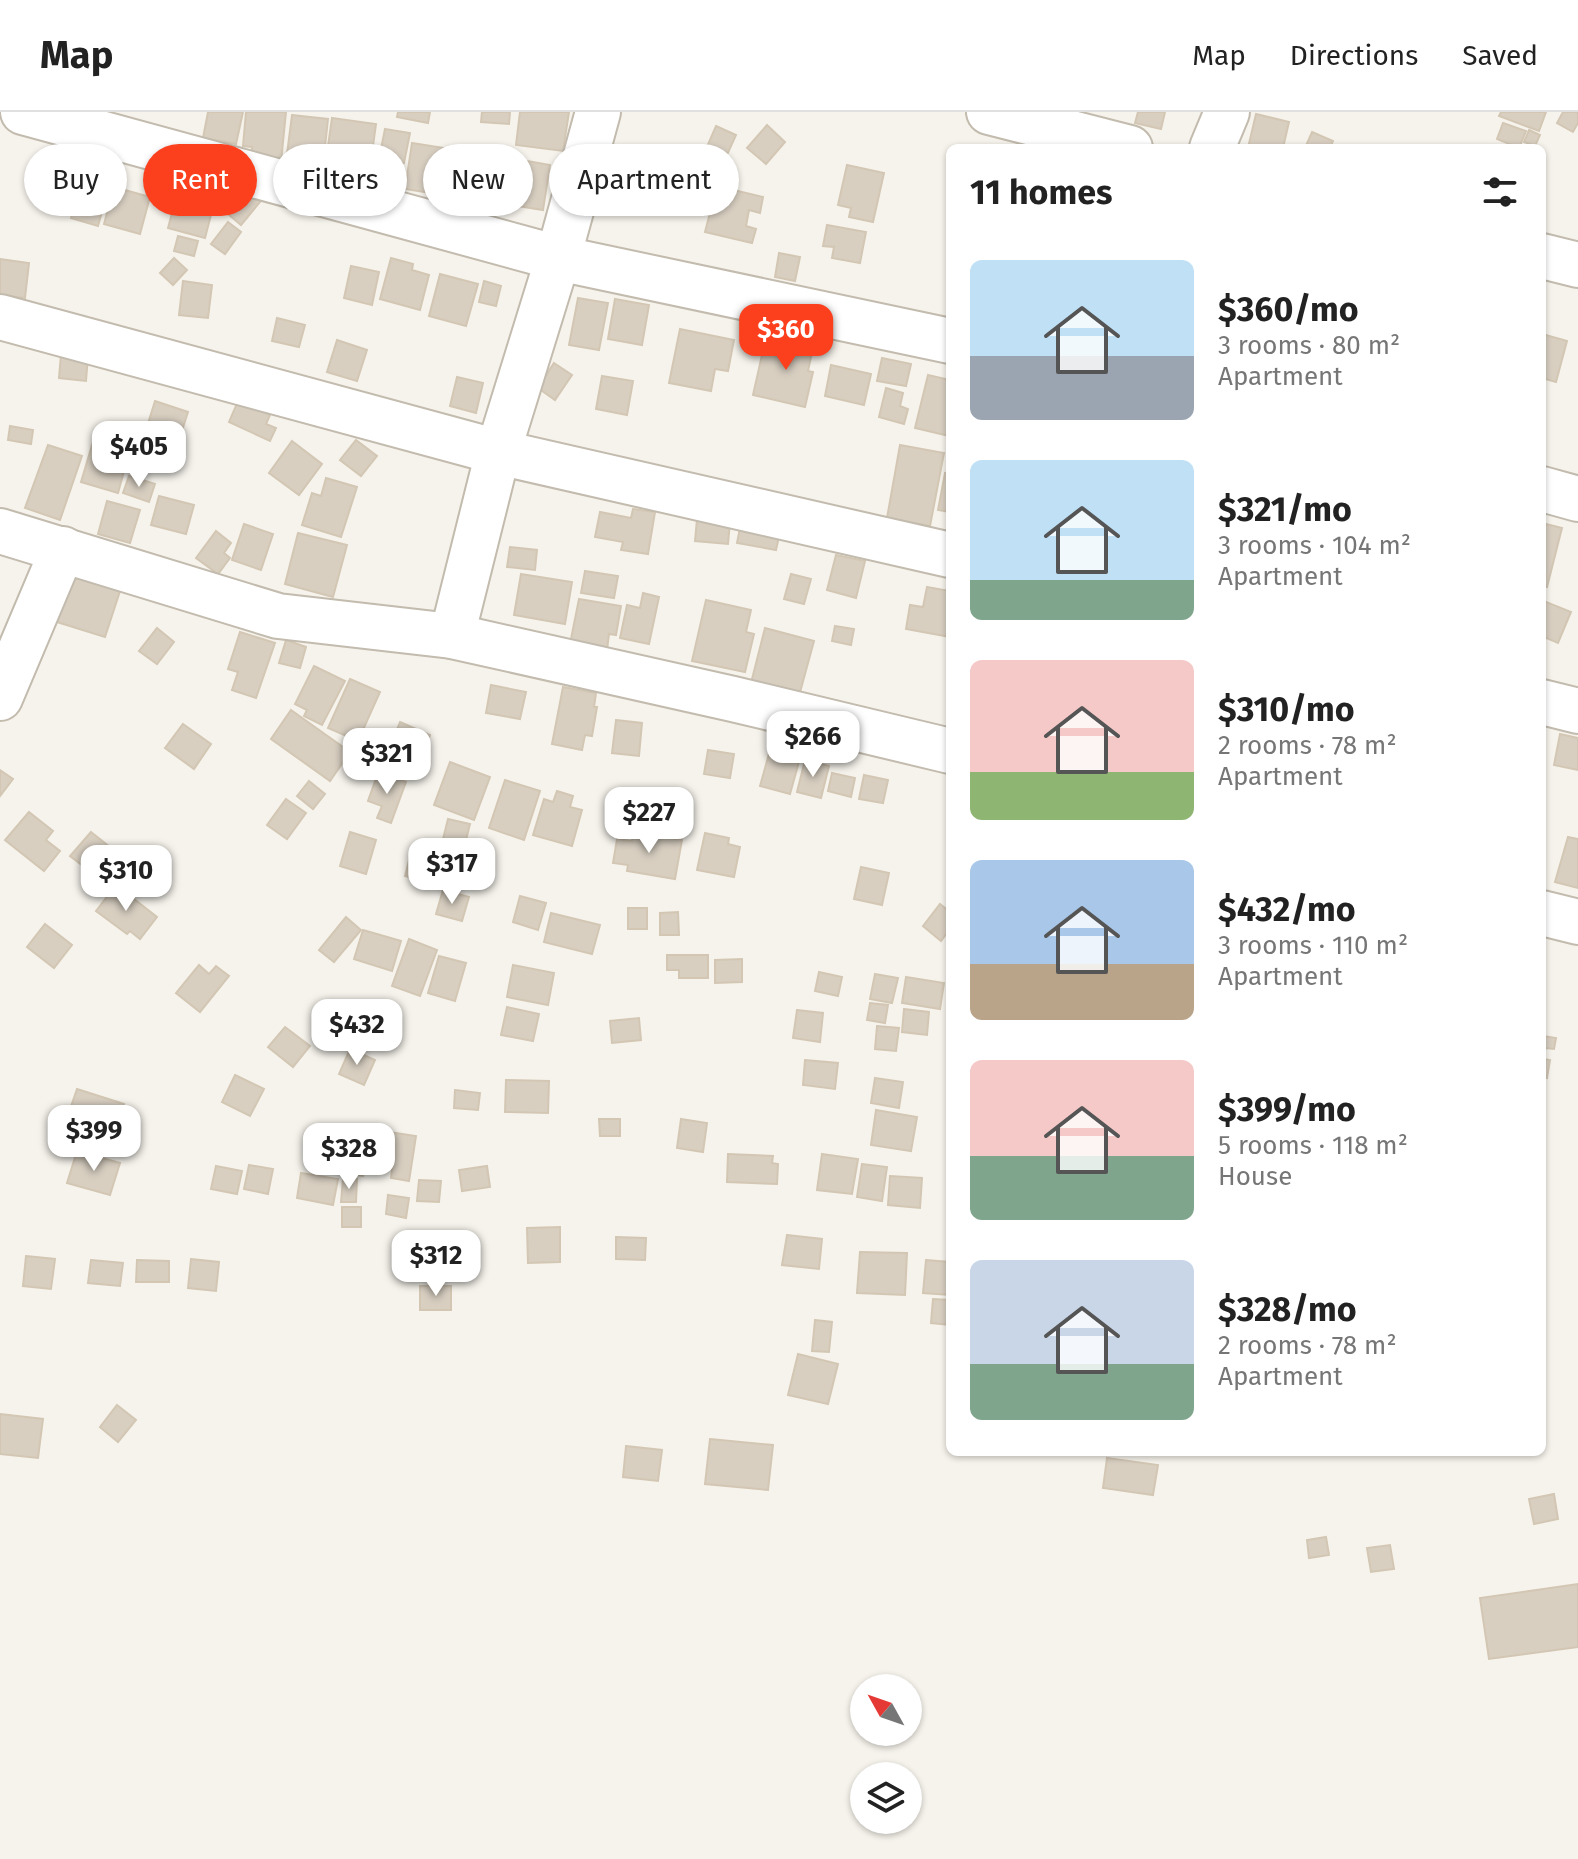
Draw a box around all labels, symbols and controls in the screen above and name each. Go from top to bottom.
text: Map [40,32,113,78]
text: Map [1192,39,1246,72]
text: Directions [1290,39,1418,72]
text: Saved [1462,39,1538,72]
chip: Buy [24,144,127,216]
chip: Rent [143,144,257,216]
chip: Filters [273,144,407,216]
chip: New [423,144,533,216]
chip: Apartment [549,144,739,216]
icon: filters [1478,170,1522,214]
text: 11 homes [970,172,1112,213]
text: $360/mo [1218,289,1359,330]
icon: home [1034,292,1130,388]
pin: $360 [739,304,833,372]
text: $360 [757,314,815,345]
text: 3 rooms · 80 m² [1218,330,1400,361]
text: Apartment [1218,361,1343,392]
pin: $405 [92,421,186,489]
text: $405 [110,431,168,462]
text: $321/mo [1218,489,1352,530]
icon: home [1034,492,1130,588]
text: 3 rooms · 104 m² [1218,530,1411,561]
text: Apartment [1218,561,1343,592]
text: $310/mo [1218,689,1355,730]
icon: home [1034,692,1130,788]
pin: $266 [766,711,860,779]
text: $266 [785,721,841,752]
pin: $321 [340,728,434,796]
text: 2 rooms · 78 m² [1218,730,1397,761]
text: $321 [361,738,413,769]
text: Apartment [1218,761,1343,792]
pin: $227 [602,787,696,855]
text: $227 [623,797,675,828]
pin: $317 [405,838,499,906]
pin: $310 [79,845,173,913]
text: $317 [426,848,478,879]
text: $310 [99,855,153,886]
text: $432/mo [1218,889,1356,930]
icon: home [1034,892,1130,988]
text: 3 rooms · 110 m² [1218,930,1408,961]
text: Apartment [1218,961,1343,992]
pin: $432 [310,999,404,1067]
text: $432 [329,1009,385,1040]
text: $399/mo [1218,1089,1356,1130]
icon: home [1034,1092,1130,1188]
pin: $399 [47,1105,141,1173]
text: $399 [66,1115,122,1146]
pin: $328 [302,1123,396,1191]
text: 5 rooms · 118 m² [1218,1130,1408,1161]
text: $328 [321,1133,377,1164]
text: House [1218,1161,1292,1192]
pin: $312 [389,1230,483,1298]
text: $312 [410,1240,462,1271]
text: $328/mo [1218,1289,1357,1330]
icon: home [1034,1292,1130,1388]
text: 2 rooms · 78 m² [1218,1330,1397,1361]
text: Apartment [1218,1361,1343,1392]
north arrow [850,1674,922,1746]
map controls [850,1674,922,1834]
button: layers [850,1762,922,1834]

